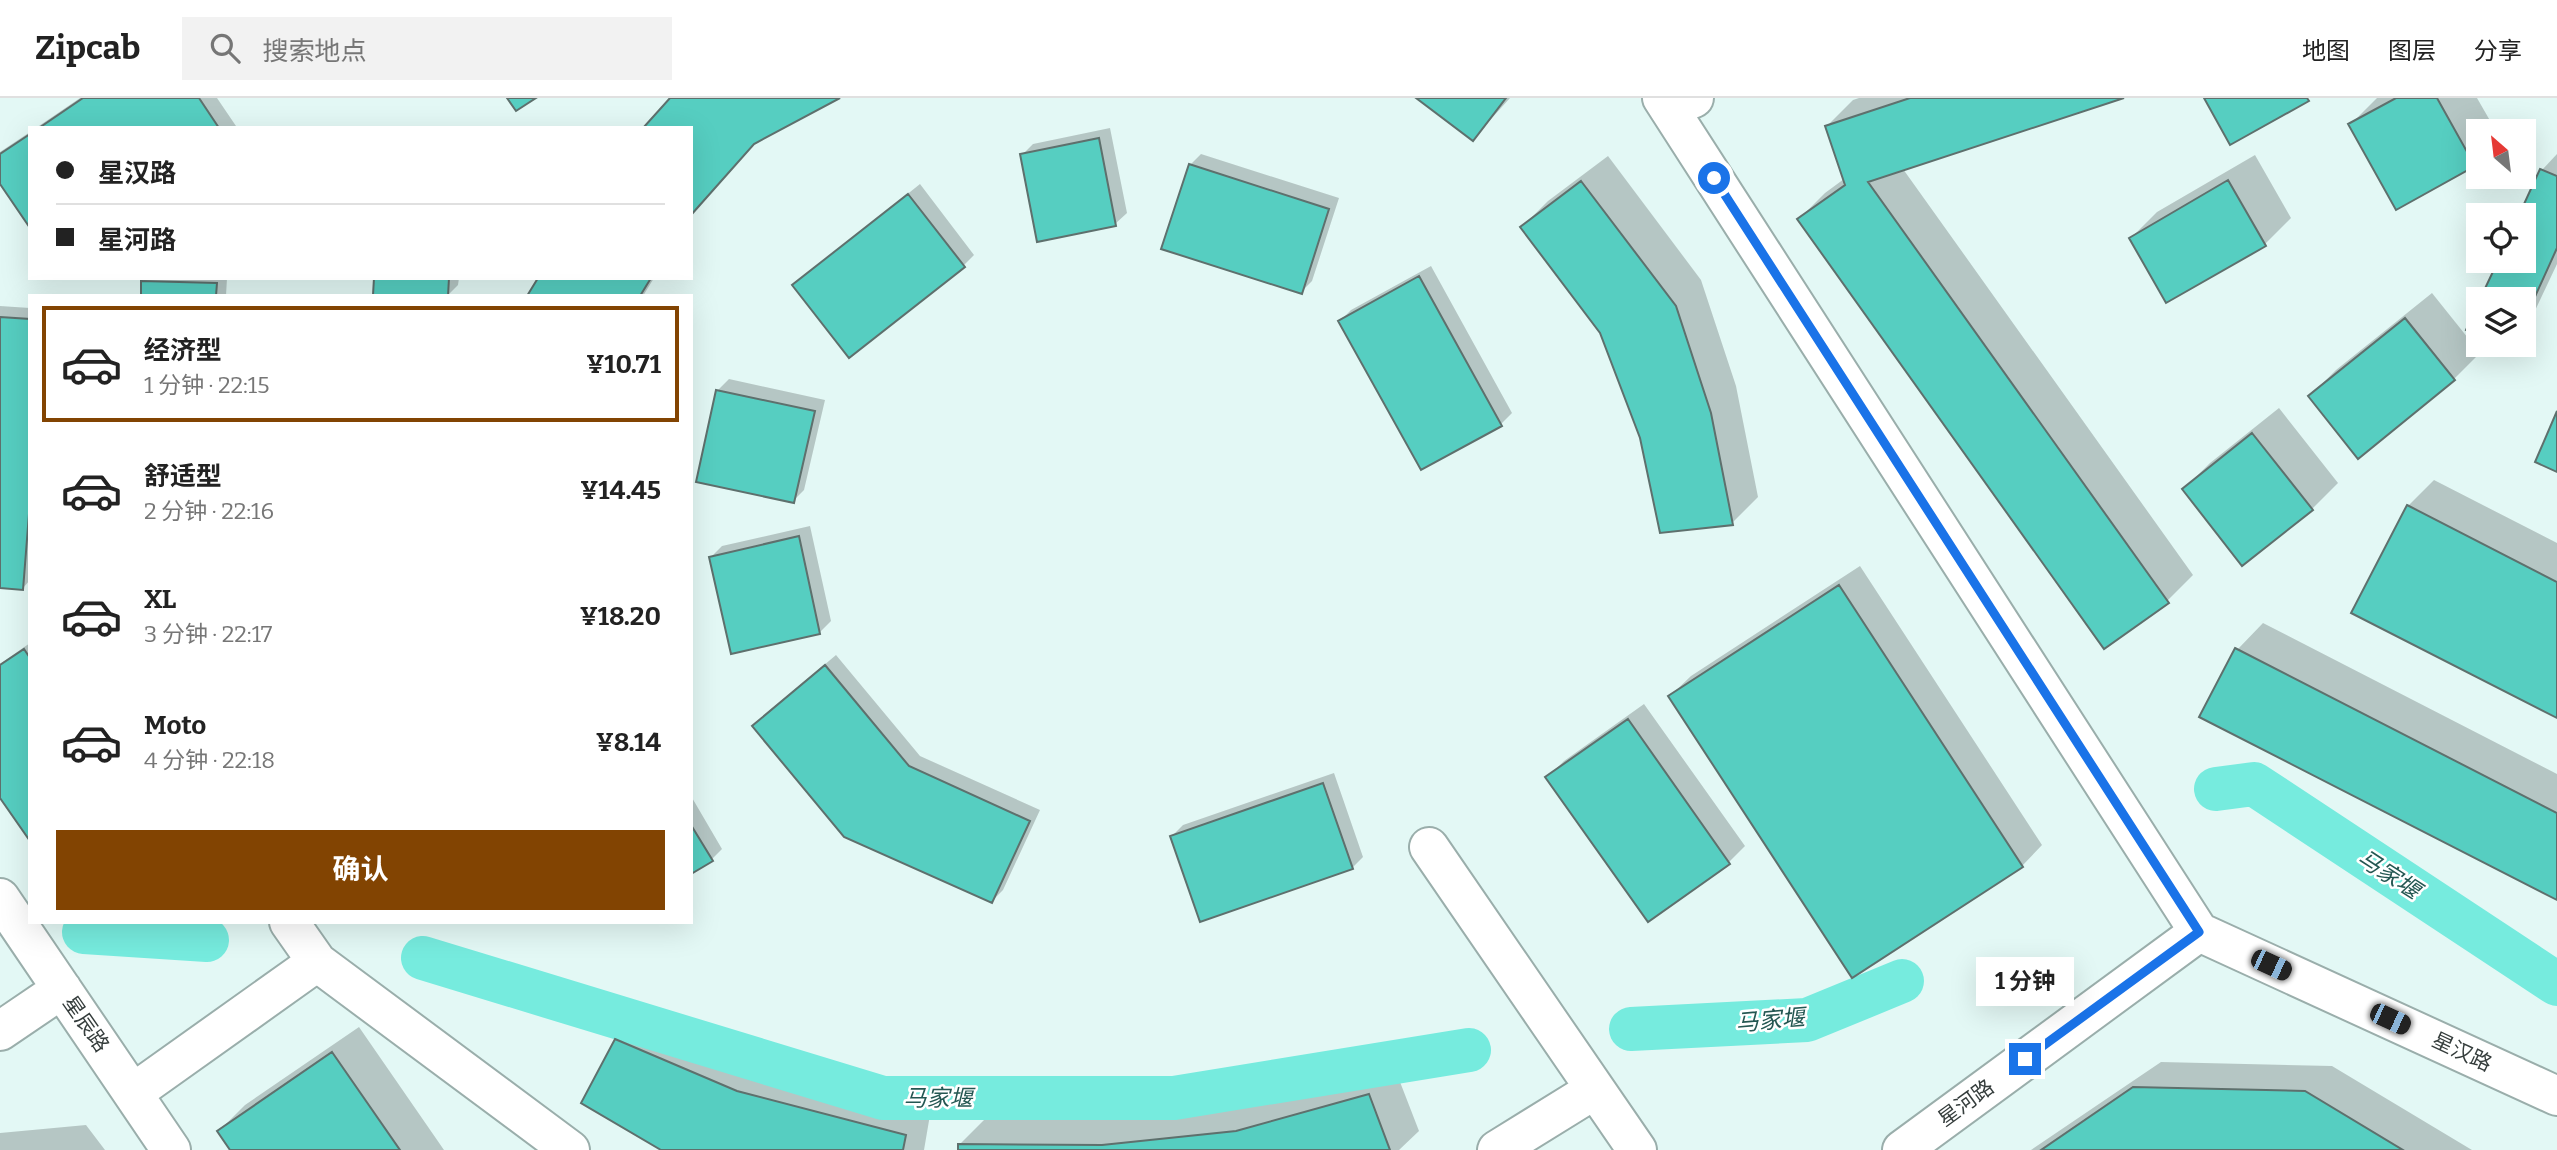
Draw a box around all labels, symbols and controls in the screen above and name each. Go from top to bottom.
search box [182,17,672,80]
text: Zipcab [35,28,140,68]
icon: search [206,29,244,67]
text: 搜索地点 [262,36,366,67]
text: 地图 [2302,37,2350,65]
text: 图层 [2388,37,2436,65]
text: 分享 [2474,37,2522,65]
north arrow [2466,119,2536,189]
map controls [2466,119,2536,357]
text: 星汉路 [98,158,176,189]
route start [1698,162,1730,194]
button: locate [2466,203,2536,273]
text: 星河路 [98,225,176,256]
button: layers [2466,287,2536,357]
icon: car [60,333,123,396]
text: 经济型 [144,335,222,366]
text: ¥10.71 [586,349,661,380]
text: 1 分钟 · 22:15 [144,371,270,399]
icon: car [60,459,123,522]
text: 舒适型 [144,461,222,492]
text: ¥14.45 [580,475,661,506]
text: 2 分钟 · 22:16 [144,497,274,525]
text: XL [144,584,176,615]
icon: car [60,585,123,648]
text: ¥18.20 [580,601,661,632]
text: 3 分钟 · 22:17 [144,620,272,648]
text: Moto [144,710,206,741]
icon: car [60,711,123,774]
text: ¥8.14 [596,727,661,758]
text: 4 分钟 · 22:18 [144,746,275,774]
button: 确认 [56,830,665,910]
water label: 马家堰 [2352,843,2429,907]
car [2248,947,2295,983]
callout: 1 分钟 [1976,958,2074,1006]
text: 1 分钟 [1995,967,2055,995]
street label: 星辰路 [57,991,115,1057]
car [2367,1001,2414,1037]
water label: 马家堰 [1734,1003,1810,1037]
street label: 星汉路 [2428,1027,2496,1077]
route end [2009,1043,2041,1075]
street label: 星河路 [1933,1074,1999,1132]
water label: 马家堰 [904,1084,977,1112]

